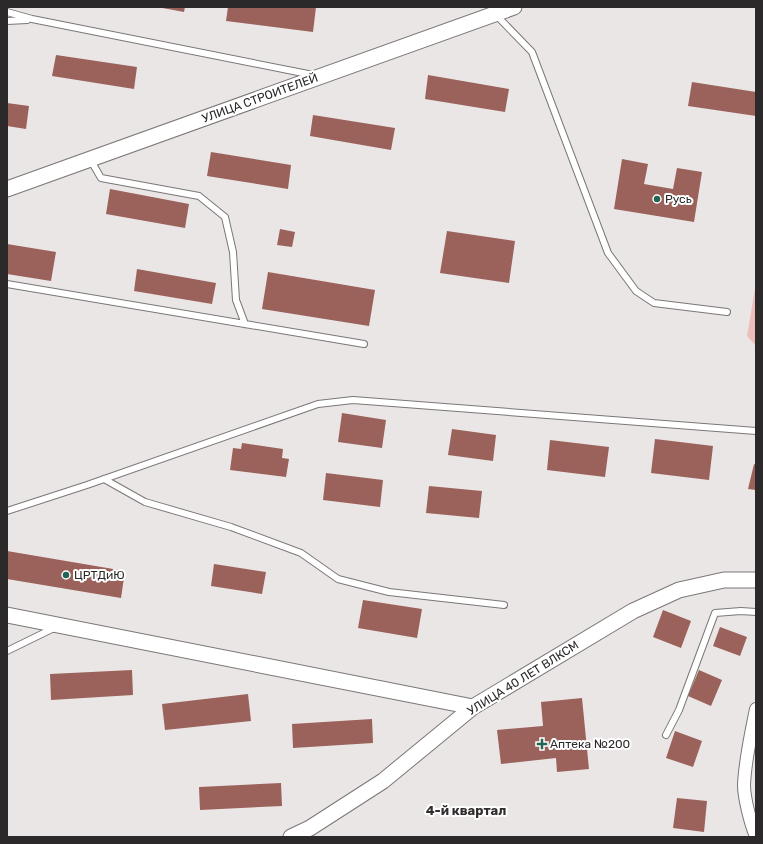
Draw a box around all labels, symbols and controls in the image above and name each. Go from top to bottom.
street label: УЛИЦА СТРОИТЕЛЕЙ [200,70,320,126]
place label: Русь [665,192,692,206]
marker: Русь [652,194,662,204]
place label: ЦРТДиЮ [74,568,125,582]
marker: ЦРТДиЮ [61,570,71,580]
street label: УЛИЦА 40 ЛЕТ ВЛКСМ [465,638,581,718]
place label: Аптека №200 [550,737,630,751]
marker: Аптека №200 [537,739,547,749]
district label: 4-й квартал [426,803,506,818]

